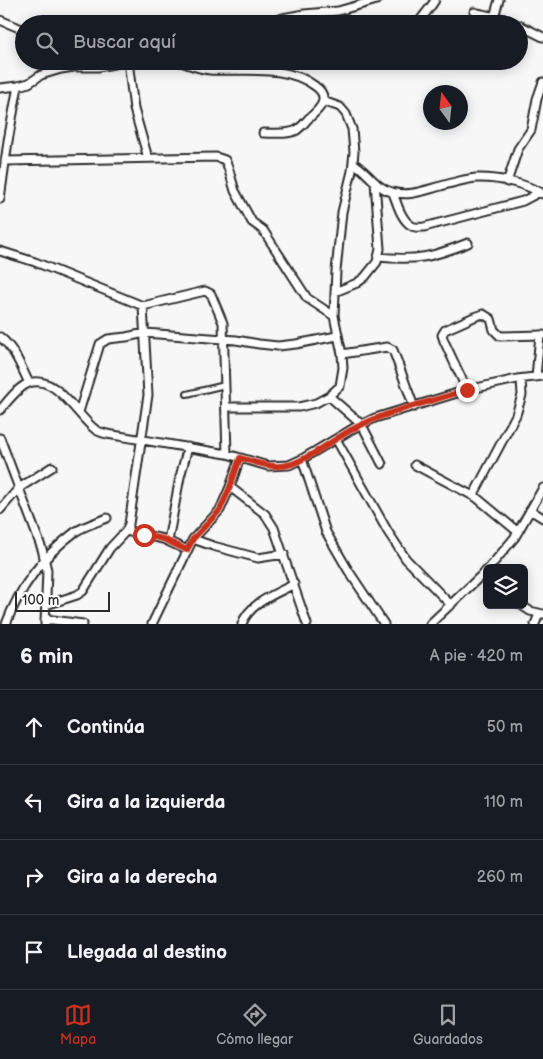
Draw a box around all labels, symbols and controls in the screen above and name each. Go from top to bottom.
search box [15,15,528,70]
icon: search [33,29,61,57]
text: Buscar aquí [73,31,176,54]
north arrow [423,85,468,130]
route end [456,379,479,402]
route start [133,524,156,547]
map controls [483,564,528,609]
button: layers [483,564,528,609]
scale bar [15,589,110,612]
text: 100 m [22,592,59,609]
text: 6 min [20,644,73,669]
text: A pie · 420 m [430,647,523,666]
icon: ahead [20,713,48,741]
text: Continúa [67,716,145,739]
text: 50 m [487,718,523,737]
icon: left [20,788,48,816]
text: Gira a la izquierda [67,791,225,814]
text: 110 m [484,793,523,812]
icon: right [20,863,48,891]
text: Gira a la derecha [67,866,217,889]
text: 260 m [477,868,523,887]
icon: arrive [20,938,48,966]
text: Llegada al destino [67,941,227,964]
tab: Mapa [60,1001,96,1048]
tab: Cómo llegar [216,1001,293,1048]
tab: Guardados [413,1001,483,1048]

